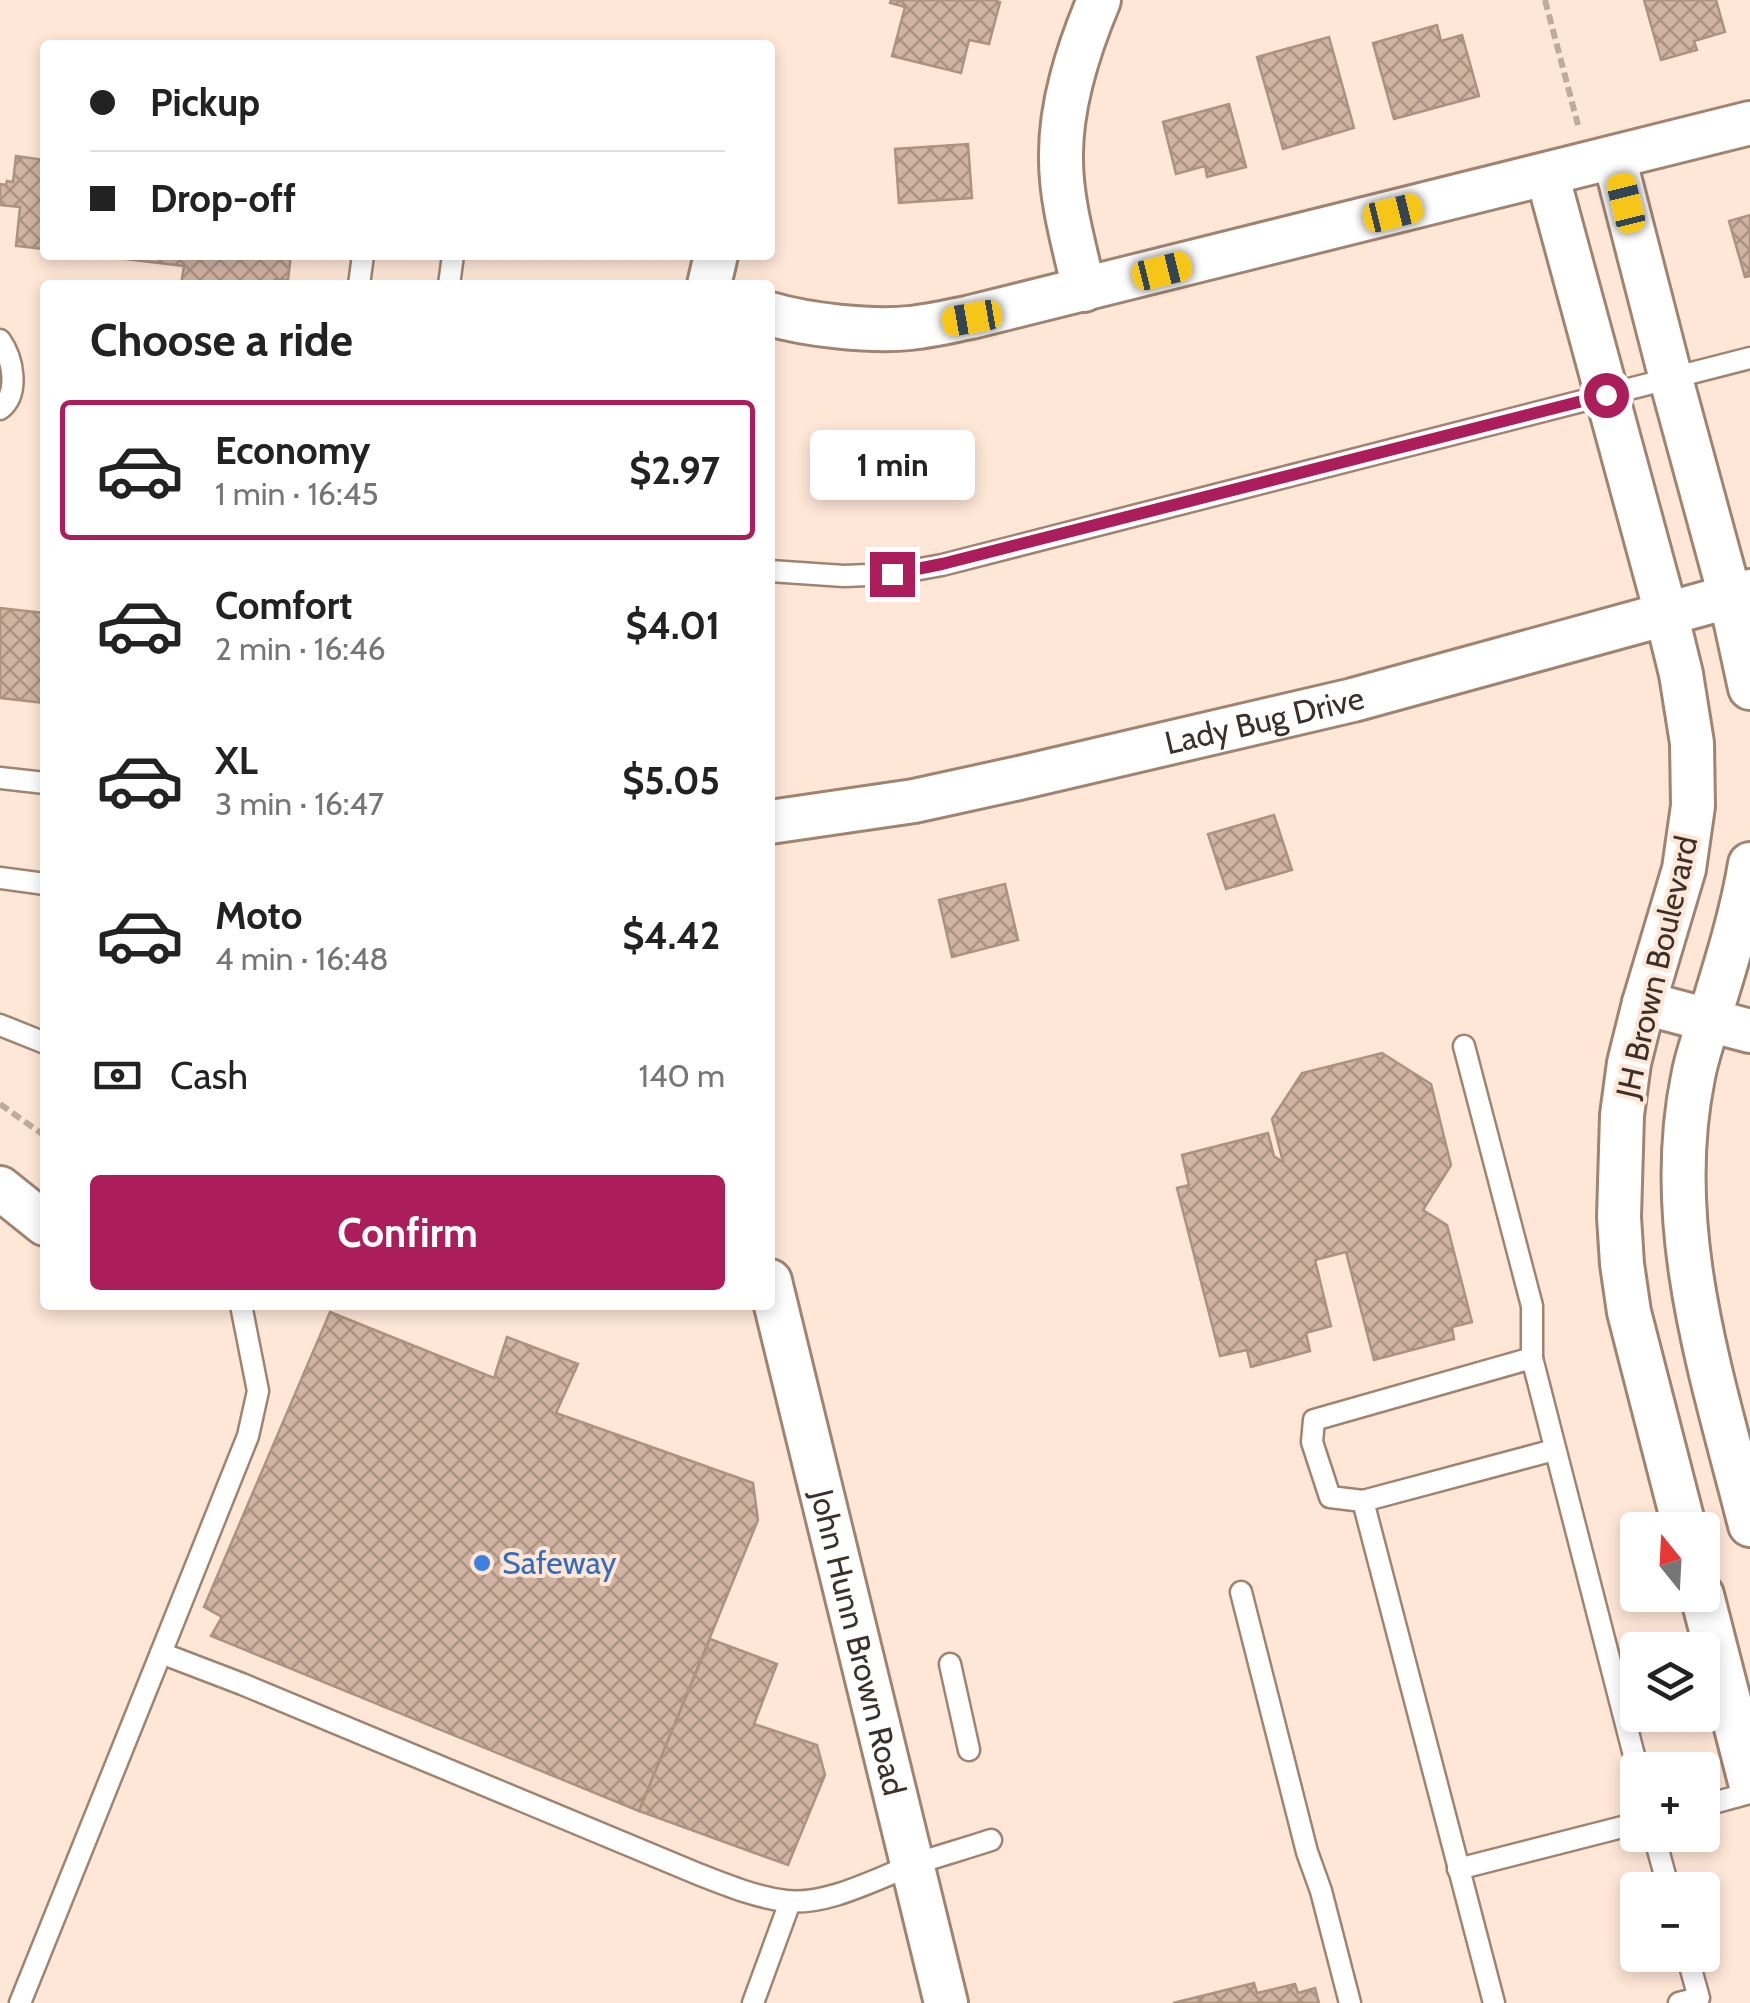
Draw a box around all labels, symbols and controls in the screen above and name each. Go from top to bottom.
text: Pickup [150,79,260,126]
car [1604,170,1648,236]
text: Drop-off [150,175,296,222]
car [1360,191,1426,235]
car [1129,249,1195,293]
car [940,298,1004,338]
text: Choose a ride [90,313,353,367]
route start [1584,373,1629,418]
icon: car [95,425,185,515]
text: Economy [215,427,370,474]
callout: 1 min [810,429,974,499]
text: 1 min [856,445,929,484]
text: $2.97 [629,447,720,494]
text: 1 min · 16:45 [215,474,378,513]
route end [870,552,915,597]
icon: car [95,580,185,670]
text: Comfort [215,582,352,629]
text: $4.01 [625,602,720,649]
text: 2 min · 16:46 [215,629,386,668]
street label: Lady Bug Drive [1161,678,1368,762]
icon: car [95,735,185,825]
text: XL [215,737,258,784]
text: $5.05 [622,757,720,804]
text: 3 min · 16:47 [215,784,384,823]
street label: JH Brown Boulevard [1607,832,1706,1103]
icon: car [95,890,185,980]
text: Moto [215,892,302,939]
text: $4.42 [622,912,720,959]
text: 4 min · 16:48 [215,939,389,978]
icon: cash [90,1048,145,1103]
text: Cash [170,1052,248,1099]
text: 140 m [638,1056,725,1095]
button: Confirm [90,1175,725,1290]
street label: John Hunn Brown Road [802,1484,915,1799]
north arrow [1620,1512,1720,1612]
map controls [1620,1512,1720,1972]
place label: Safeway [502,1543,617,1582]
marker: Safeway [471,1552,493,1574]
button: layers [1620,1632,1720,1732]
button: + [1620,1752,1720,1852]
button: − [1620,1872,1720,1972]

